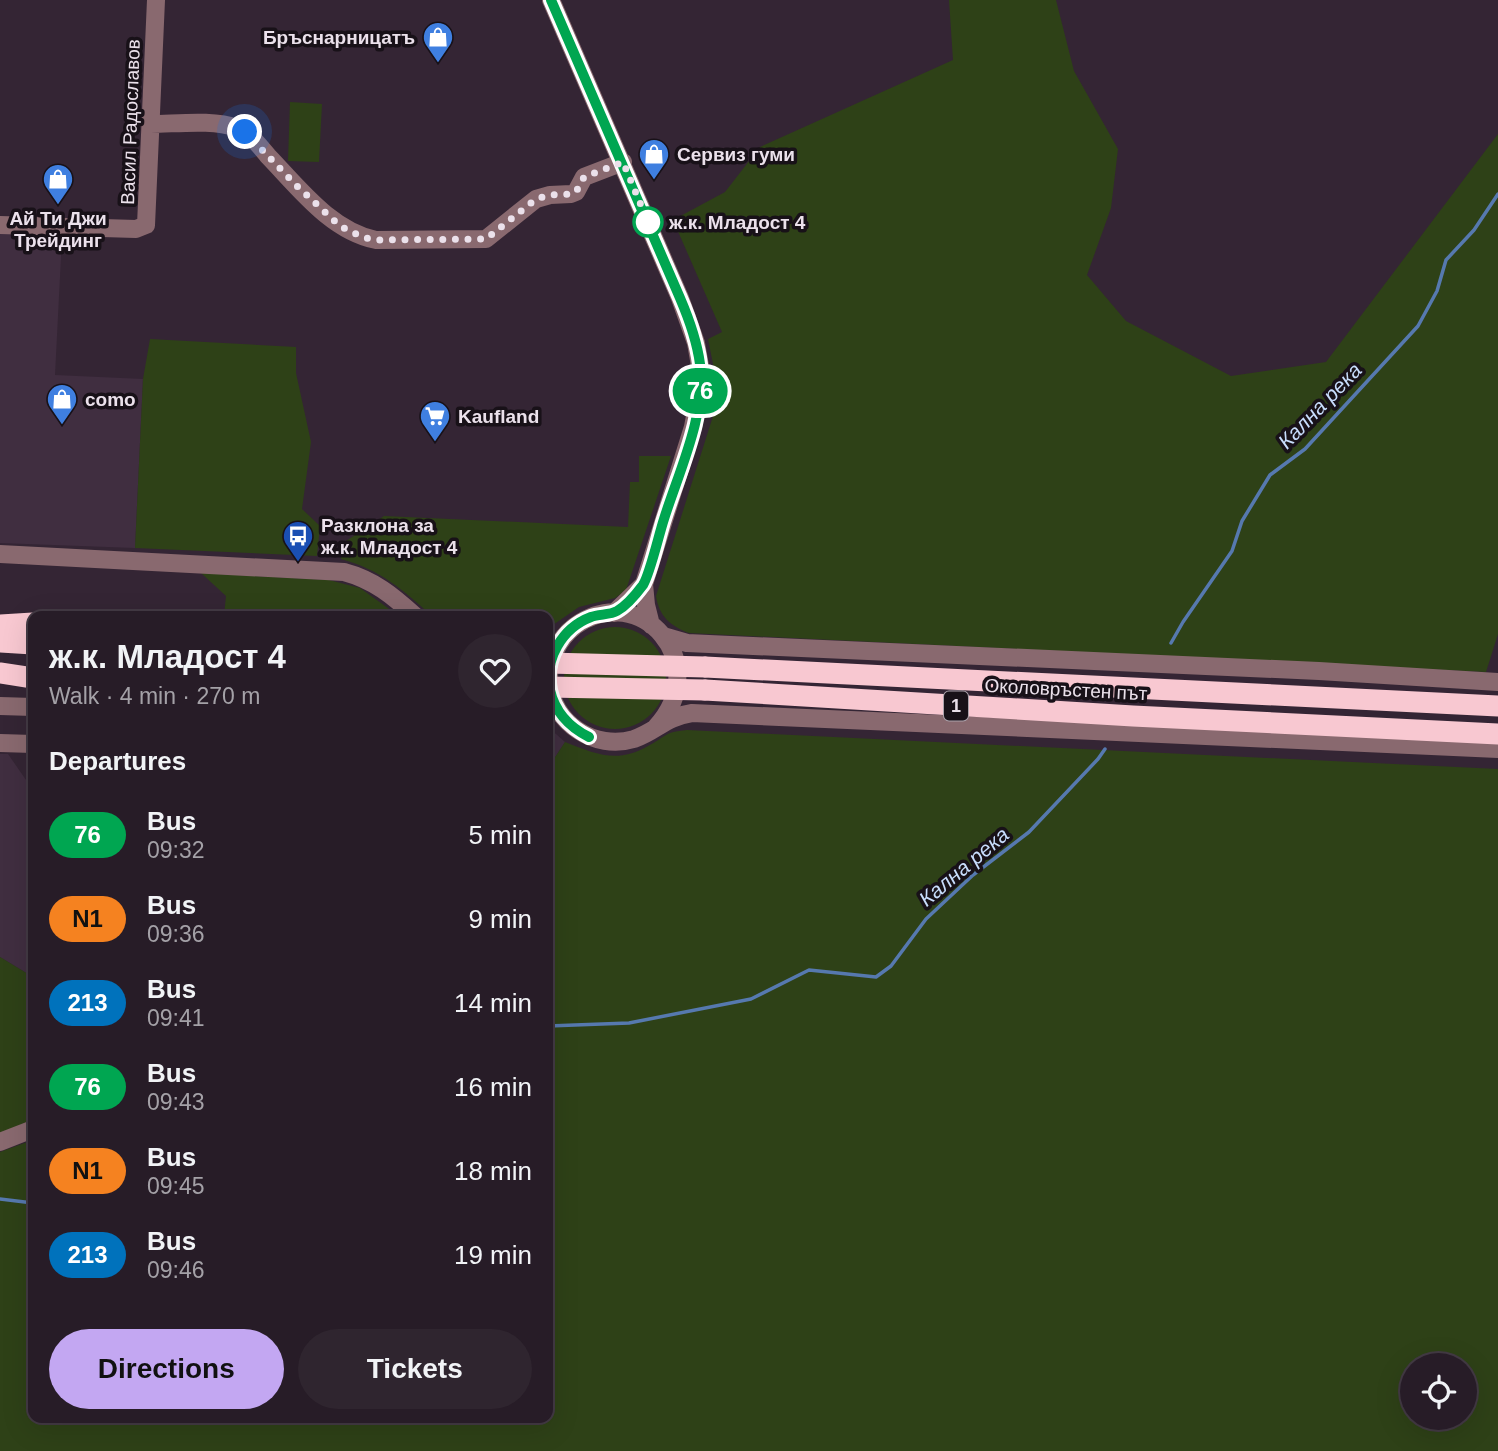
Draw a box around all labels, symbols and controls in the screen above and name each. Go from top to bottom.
shop icon: Бръснарницатъ [421,20,455,64]
place label: Бръснарницатъ [263,27,415,48]
street label: Васил Радославов [117,39,144,205]
your location [227,114,262,149]
shop icon: Сервиз гуми [637,137,671,181]
place label: Сервиз гуми [677,144,795,165]
shop icon: Ай Ти Джи Трейдинг [41,162,75,206]
marker: ж.к. Младост 4 [633,207,663,237]
place label: Ай Ти Джи Трейдинг [9,208,107,251]
place label: ж.к. Младост 4 [668,212,806,233]
water label: Кална река [1273,358,1366,453]
line badge: 76 [668,368,732,414]
text: 76 [687,377,713,404]
shop icon: como [45,382,79,426]
place label: como [85,389,136,410]
supermarket icon: Kaufland [418,399,452,443]
place label: Kaufland [458,406,539,427]
place label: Разклона за ж.к. Младост 4 [320,515,458,558]
bus stop icon: Разклона за ж.к. Младост 4 [281,519,315,563]
button: heart [458,634,532,708]
text: ж.к. Младост 4 [49,638,286,675]
street label: Околовръстен път [984,675,1148,704]
text: Walk · 4 min · 270 m [49,683,260,709]
road number: 1 [944,692,968,720]
text: Departures [49,746,186,776]
text: Bus [147,806,196,836]
text: 5 min [468,820,532,850]
text: 76 [74,821,101,848]
water label: Кална река [914,823,1013,911]
text: 09:32 [147,837,205,863]
text: Bus [147,890,196,920]
text: 9 min [468,904,532,934]
text: N1 [72,905,103,932]
text: 09:36 [147,921,205,947]
text: Bus [147,974,196,1004]
text: 14 min [454,988,532,1018]
text: 213 [67,989,108,1016]
text: 09:41 [147,1005,205,1031]
text: Bus [147,1058,196,1088]
text: 16 min [454,1072,532,1102]
text: 76 [74,1073,101,1100]
text: 09:43 [147,1089,205,1115]
text: Bus [147,1142,196,1172]
text: 18 min [454,1156,532,1186]
text: N1 [72,1157,103,1184]
text: 09:45 [147,1173,205,1199]
text: Bus [147,1226,196,1256]
text: 19 min [454,1240,532,1270]
text: 213 [67,1241,108,1268]
text: 09:46 [147,1257,205,1283]
button: Directions [49,1329,284,1409]
button: Tickets [298,1329,532,1409]
map controls [1400,1353,1477,1430]
button: locate [1400,1353,1477,1430]

